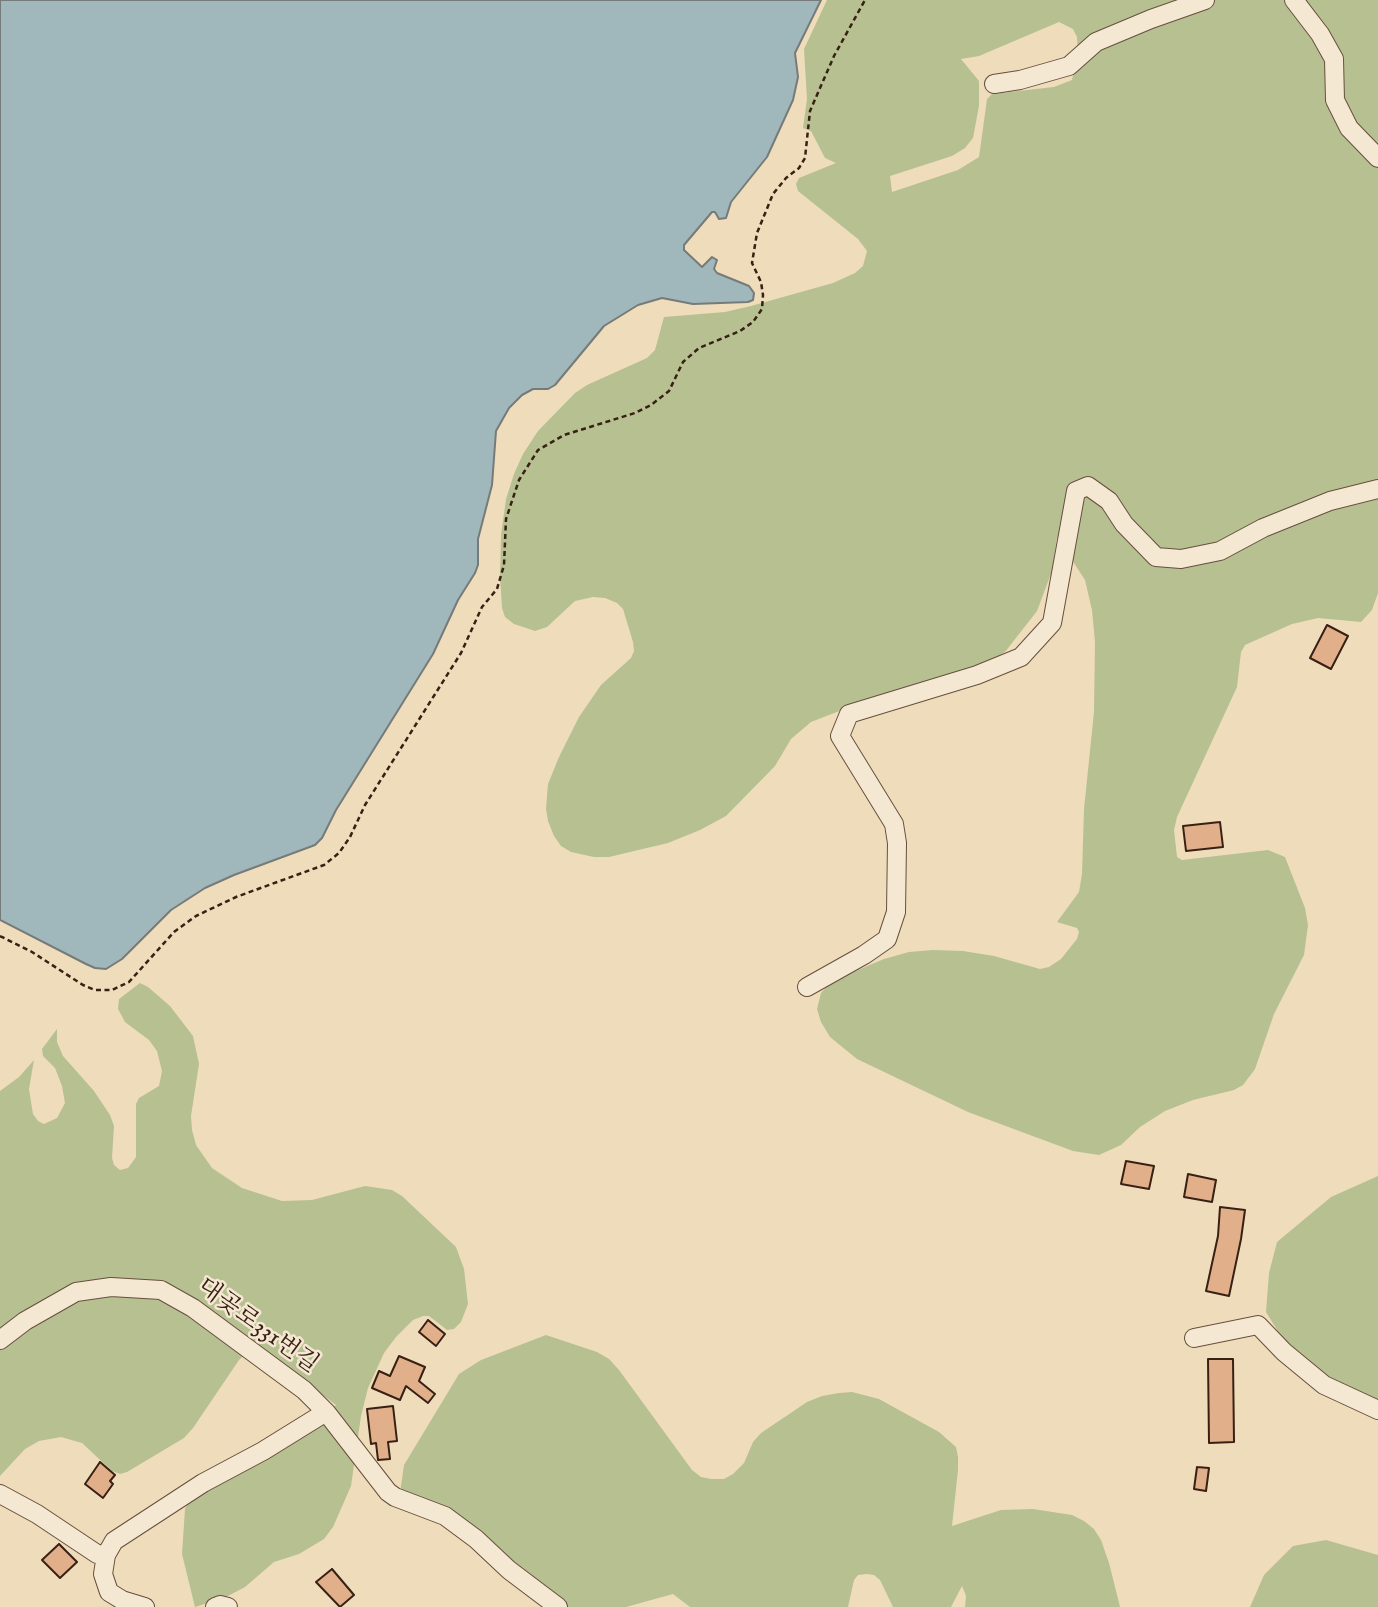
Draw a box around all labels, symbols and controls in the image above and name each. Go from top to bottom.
street label: 대곶로331번길 [191,1273,323,1381]

